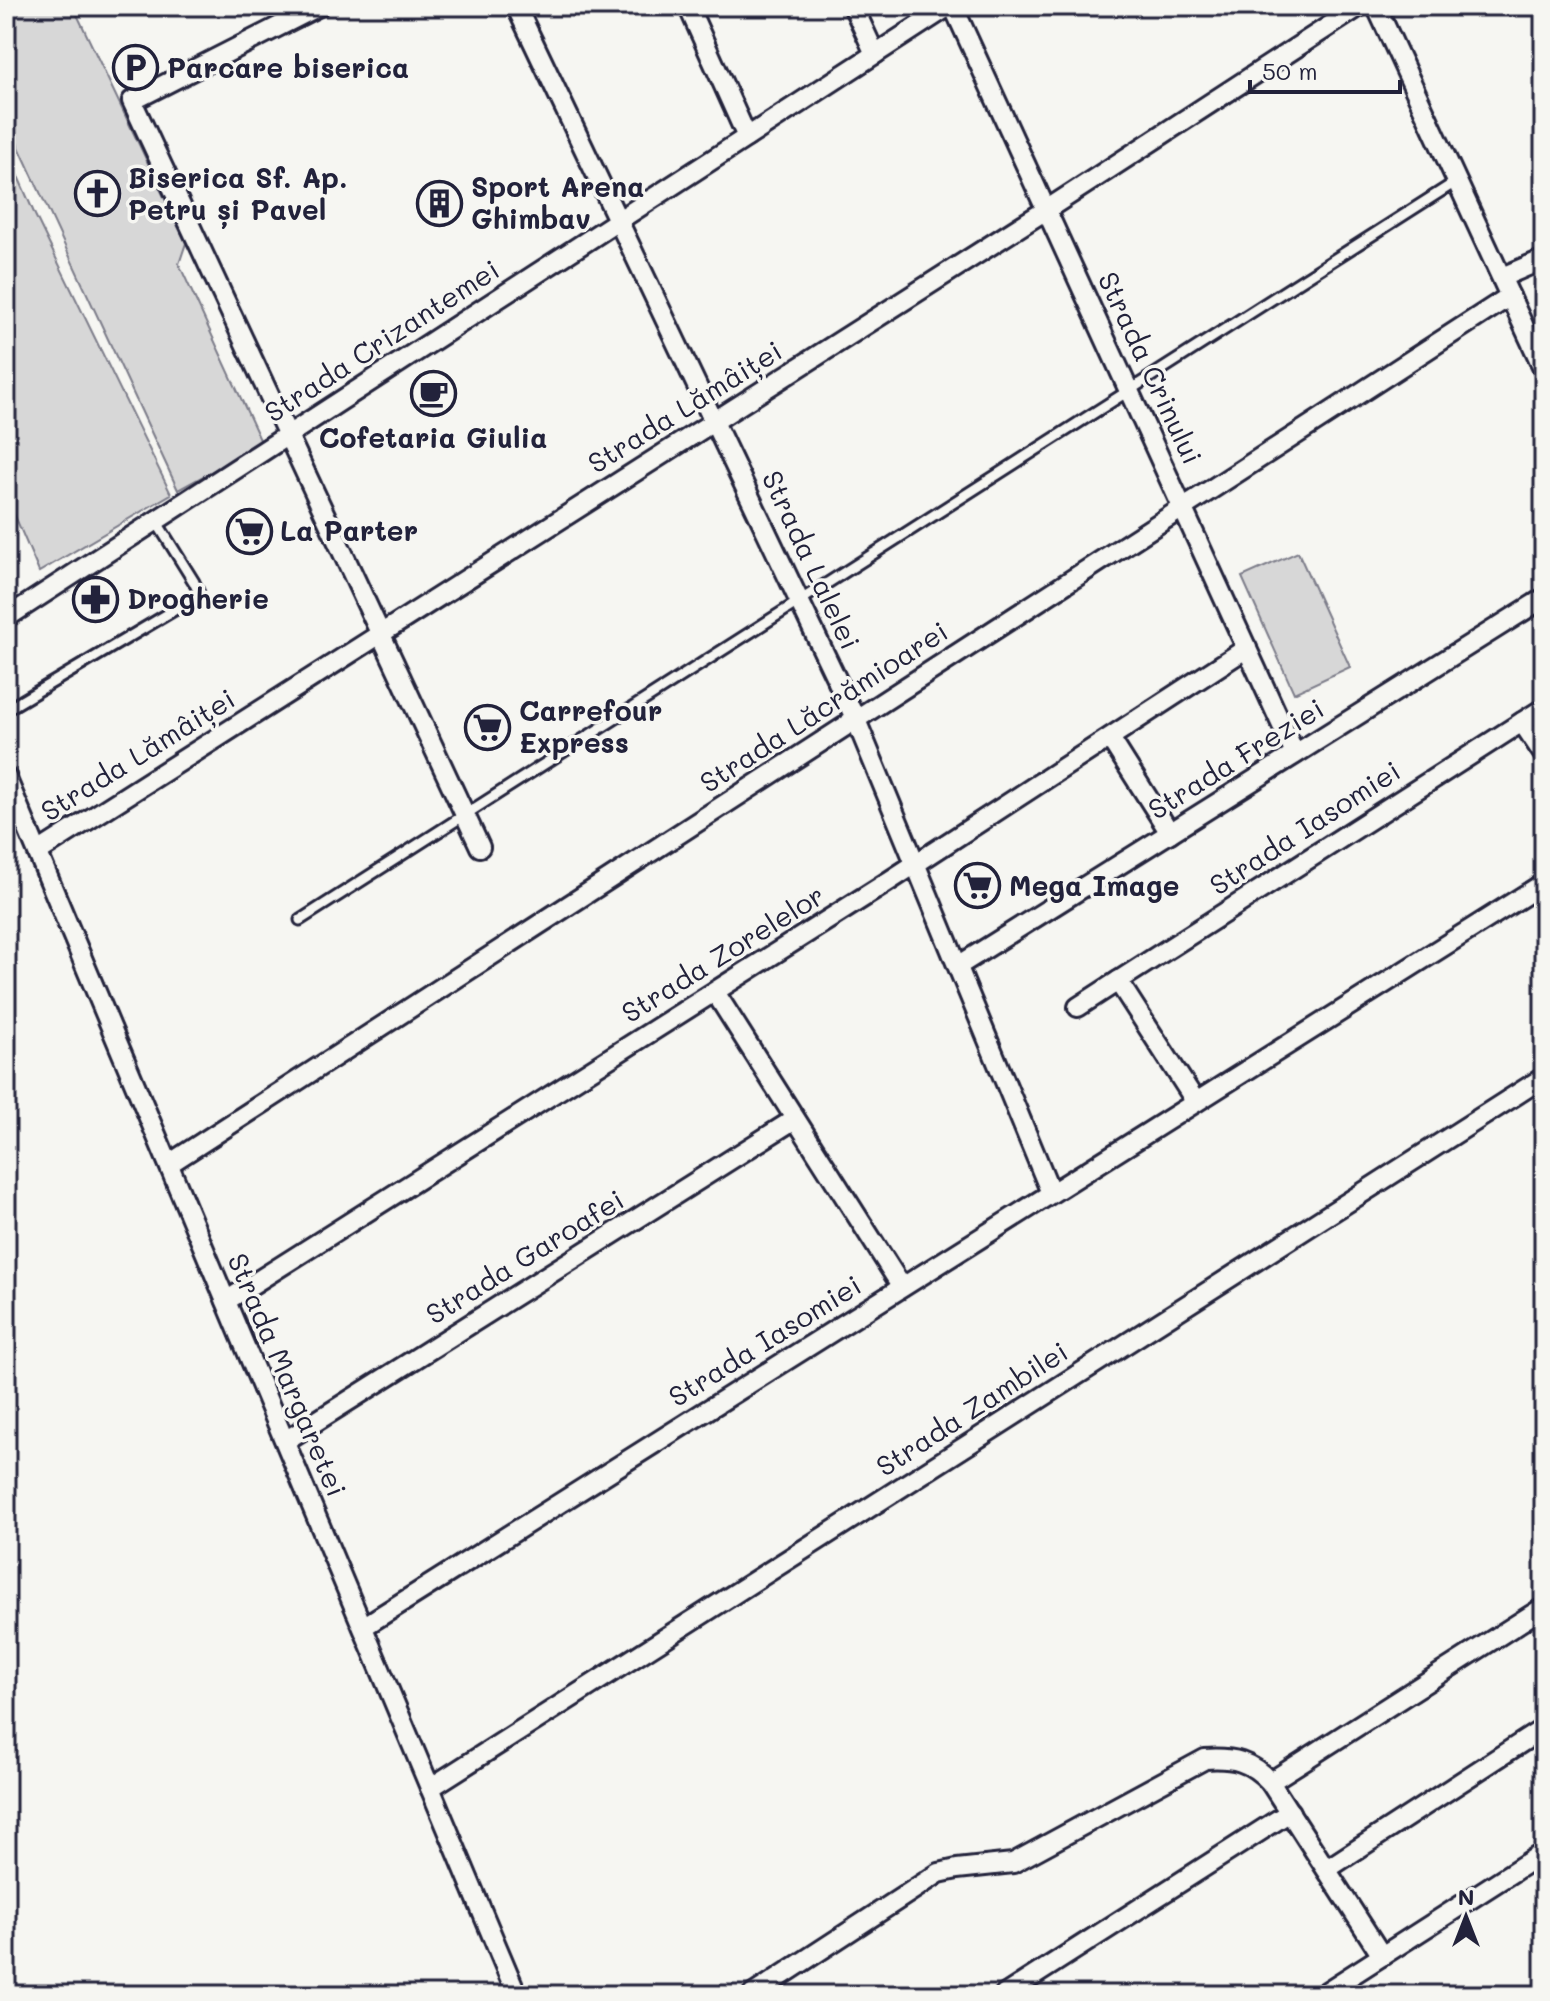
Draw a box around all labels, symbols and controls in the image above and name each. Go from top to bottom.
parking icon: Parcare biserica [112,44,160,92]
scale bar [1250,44,1400,94]
place label: Parcare biserica [167,49,409,85]
text: 50 m [1262,55,1318,86]
place label: Biserica Sf. Ap. Petru și Pavel [128,159,348,229]
place label: Sport Arena Ghimbav [471,168,644,236]
church icon: Biserica Sf. Ap. Petru și Pavel [73,170,121,218]
building icon: Sport Arena Ghimbav [416,179,464,227]
street label: Strada Crizantemei [257,251,506,430]
street label: Strada Crinului [1091,266,1211,469]
street label: Strada Lămâiței [581,332,789,481]
cafe icon: Cofetaria Giulia [409,370,457,418]
place label: Cofetaria Giulia [319,419,547,455]
street label: Strada Lalelei [755,464,869,655]
supermarket icon: La Parter [225,507,273,555]
place label: La Parter [280,512,418,548]
pharmacy icon: Drogherie [72,575,120,623]
place label: Drogherie [127,580,269,616]
street label: Strada Lăcrămioarei [693,612,954,800]
street label: Strada Lămâiței [34,680,242,829]
street label: Strada Freziei [1141,690,1330,827]
place label: Carrefour Express [519,692,662,760]
supermarket icon: Carrefour Express [464,703,512,751]
street label: Strada Iasomiei [1202,752,1407,902]
supermarket icon: Mega Image [954,862,1002,910]
place label: Mega Image [1009,867,1179,903]
street label: Strada Zorelelor [614,876,831,1030]
street label: Strada Garoafei [419,1181,630,1332]
street label: Strada Margaretei [220,1248,355,1502]
street label: Strada Iasomiei [661,1266,867,1414]
street label: Strada Zambilei [869,1333,1074,1484]
north arrow [1426,1877,1506,1957]
text: N [1458,1882,1474,1911]

